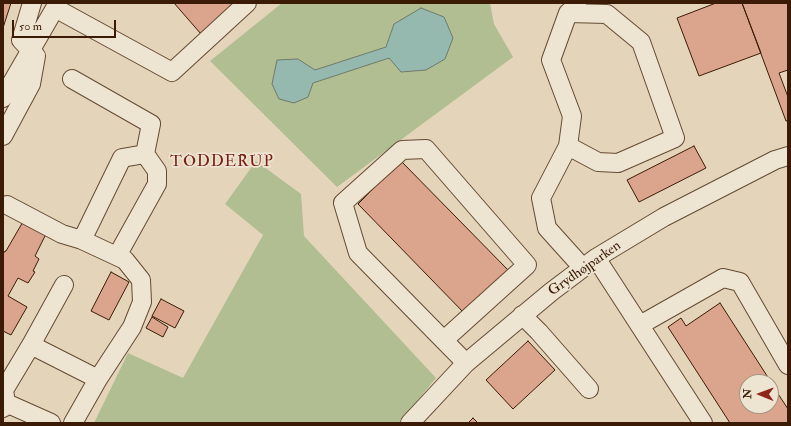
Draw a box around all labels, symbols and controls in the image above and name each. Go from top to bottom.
scale bar [14,12,118,38]
text: 50 m [19,19,42,34]
district label: TODDERUP [170,153,274,173]
street label: Grydhøjparken [545,238,625,300]
north arrow [739,374,779,414]
text: N [741,389,754,399]

